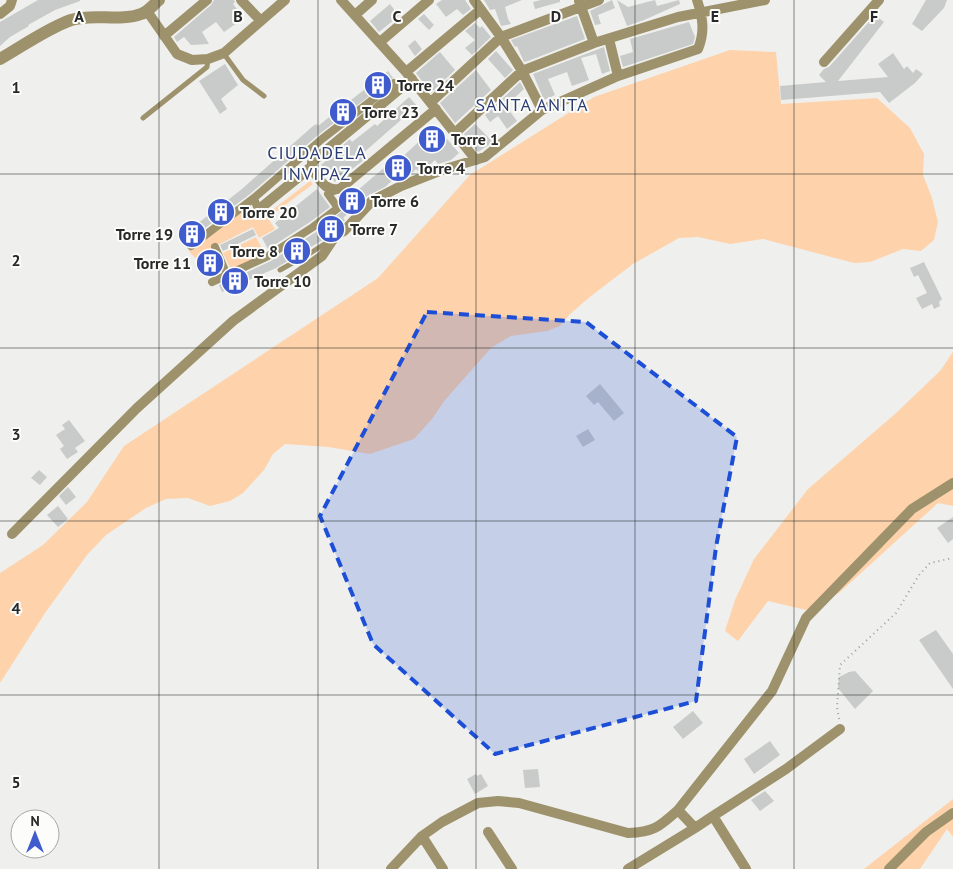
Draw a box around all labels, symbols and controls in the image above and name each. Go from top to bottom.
text: A [74,6,84,26]
text: B [233,6,243,26]
text: C [393,6,402,26]
text: D [551,6,561,26]
text: E [711,6,719,26]
text: F [870,6,878,26]
building icon: Torre 24 [363,70,393,100]
place label: Torre 24 [397,75,454,95]
text: 1 [11,77,21,97]
district label: SANTA ANITA [475,93,589,116]
building icon: Torre 23 [328,97,358,127]
place label: Torre 23 [362,102,419,122]
building icon: Torre 1 [417,124,447,154]
place label: Torre 1 [451,129,499,149]
district label: CIUDADELA INVIPAZ [267,141,367,185]
building icon: Torre 4 [383,153,413,183]
place label: Torre 4 [417,158,465,178]
building icon: Torre 6 [337,186,367,216]
place label: Torre 6 [371,191,419,211]
building icon: Torre 20 [206,197,236,227]
place label: Torre 20 [240,202,297,222]
building icon: Torre 7 [316,214,346,244]
building icon: Torre 19 [177,219,207,249]
place label: Torre 7 [350,219,398,239]
place label: Torre 19 [116,224,173,244]
building icon: Torre 8 [282,236,312,266]
place label: Torre 8 [230,241,278,261]
building icon: Torre 11 [195,248,225,278]
text: 2 [11,250,21,270]
place label: Torre 11 [134,253,191,273]
building icon: Torre 10 [220,266,250,296]
place label: Torre 10 [254,271,311,291]
text: 3 [11,424,21,444]
text: 4 [11,598,21,618]
text: 5 [11,772,21,792]
north arrow [10,809,60,859]
text: N [30,812,40,830]

